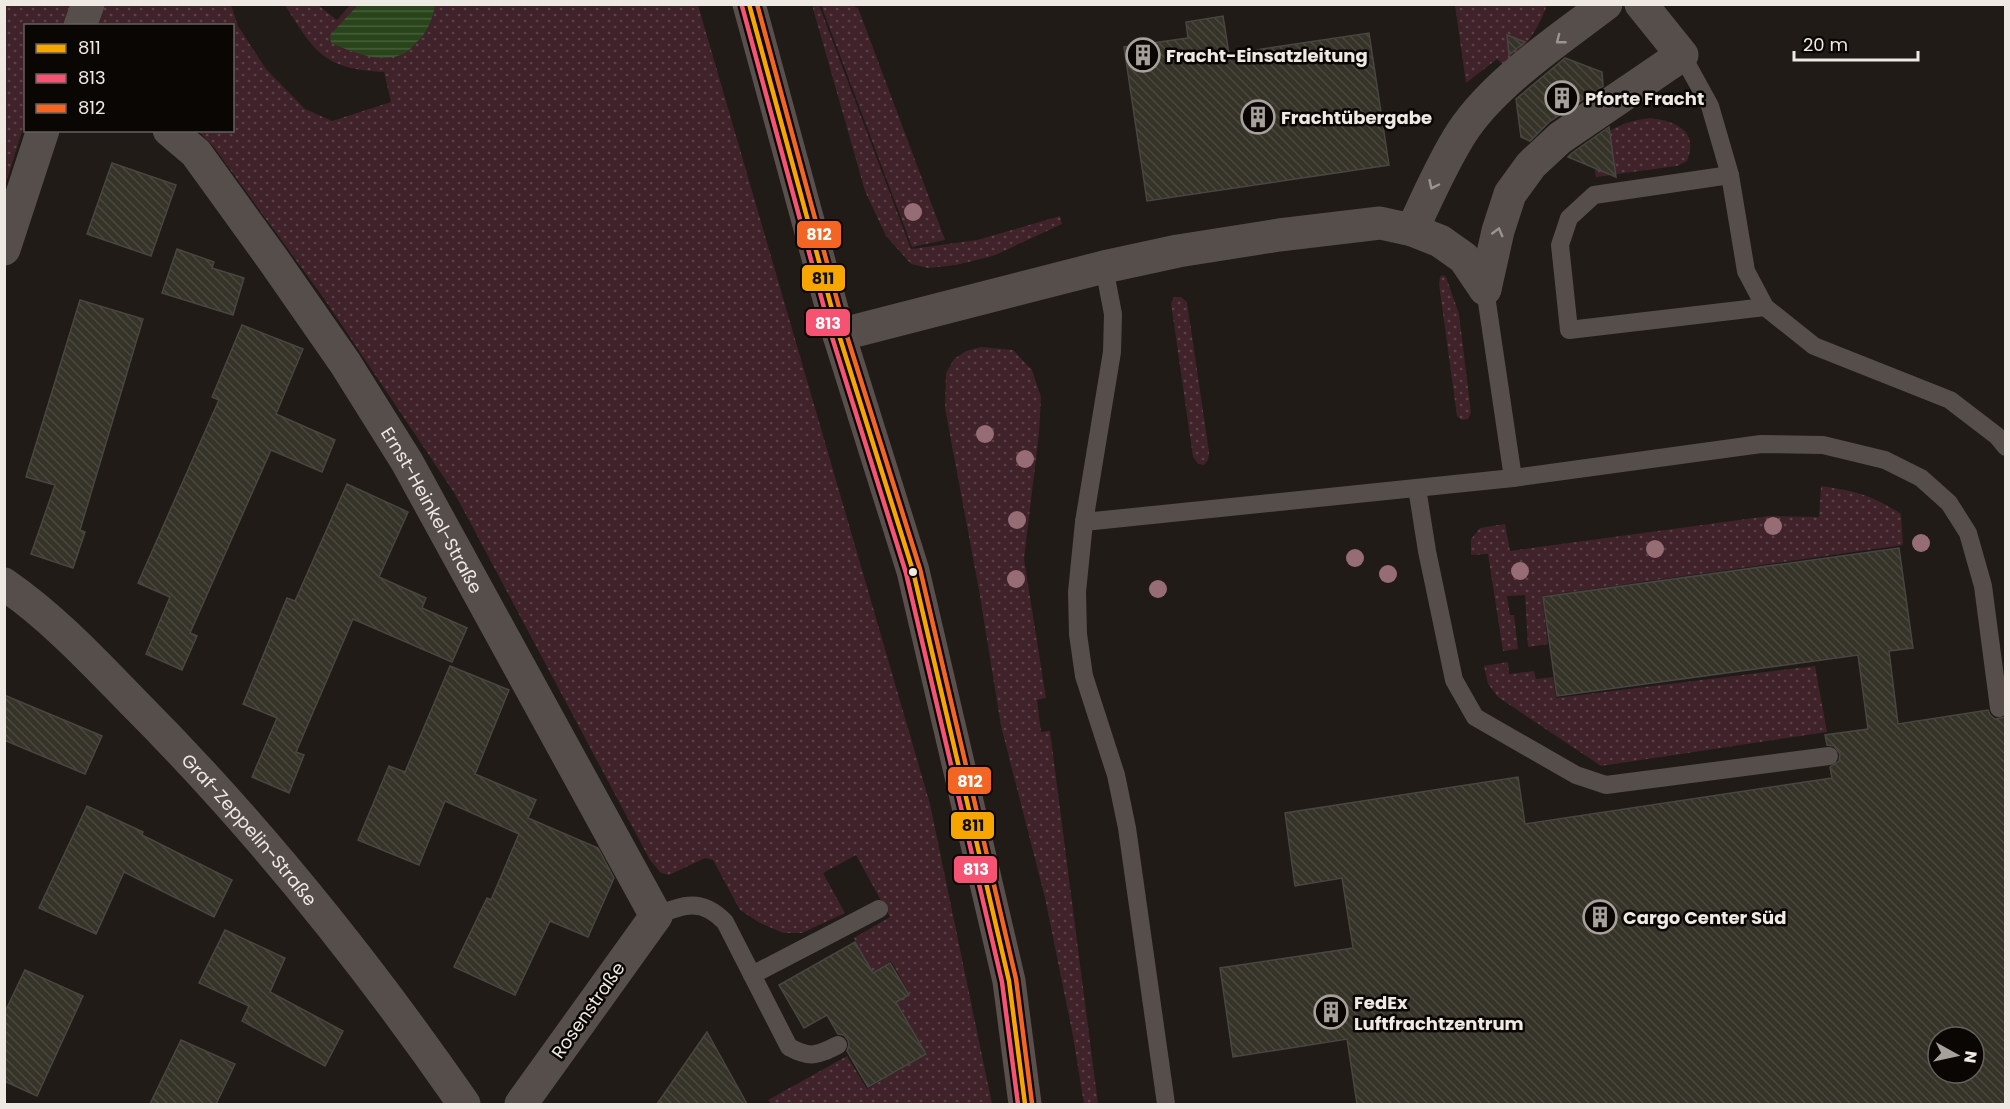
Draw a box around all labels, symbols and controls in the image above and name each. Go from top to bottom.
legend [24,24,234,132]
scale bar [1794,24,1918,62]
text: 20 m [1803,32,1848,57]
one-way arrow [1556,33,1567,44]
text: 811 [78,35,101,60]
building icon: Fracht-Einsatzleitung [1125,37,1161,73]
place label: Fracht-Einsatzleitung [1166,43,1368,68]
text: 813 [78,65,106,90]
building icon: Pforte Fracht [1544,80,1580,116]
place label: Pforte Fracht [1585,86,1704,111]
text: 812 [78,95,105,120]
building icon: Frachtübergabe [1240,99,1276,135]
place label: Frachtübergabe [1281,105,1432,130]
one-way arrow [1429,179,1441,190]
line badge: 812 [796,220,842,249]
text: 812 [806,223,832,246]
one-way arrow [1491,227,1503,238]
line badge: 811 [801,264,846,292]
text: 811 [812,267,834,290]
line badge: 813 [805,308,851,337]
text: 813 [815,312,841,335]
street label: Ernst-Heinkel-Straße [375,422,489,598]
unlabelled marker [907,566,919,578]
street label: Graf-Zeppelin-Straße [176,748,323,911]
line badge: 812 [947,766,992,795]
text: 812 [957,770,983,793]
line badge: 811 [950,811,995,840]
text: 811 [962,814,984,837]
line badge: 813 [953,855,998,884]
text: 813 [963,858,989,881]
building icon: Cargo Center Süd [1582,899,1618,935]
place label: Cargo Center Süd [1623,905,1786,930]
street label: Rosenstraße [545,957,631,1063]
place label: FedEx Luftfrachtzentrum [1354,990,1524,1036]
building icon: FedEx Luftfrachtzentrum [1313,994,1349,1030]
north arrow [1926,1025,1986,1085]
text: N [1958,1049,1983,1065]

